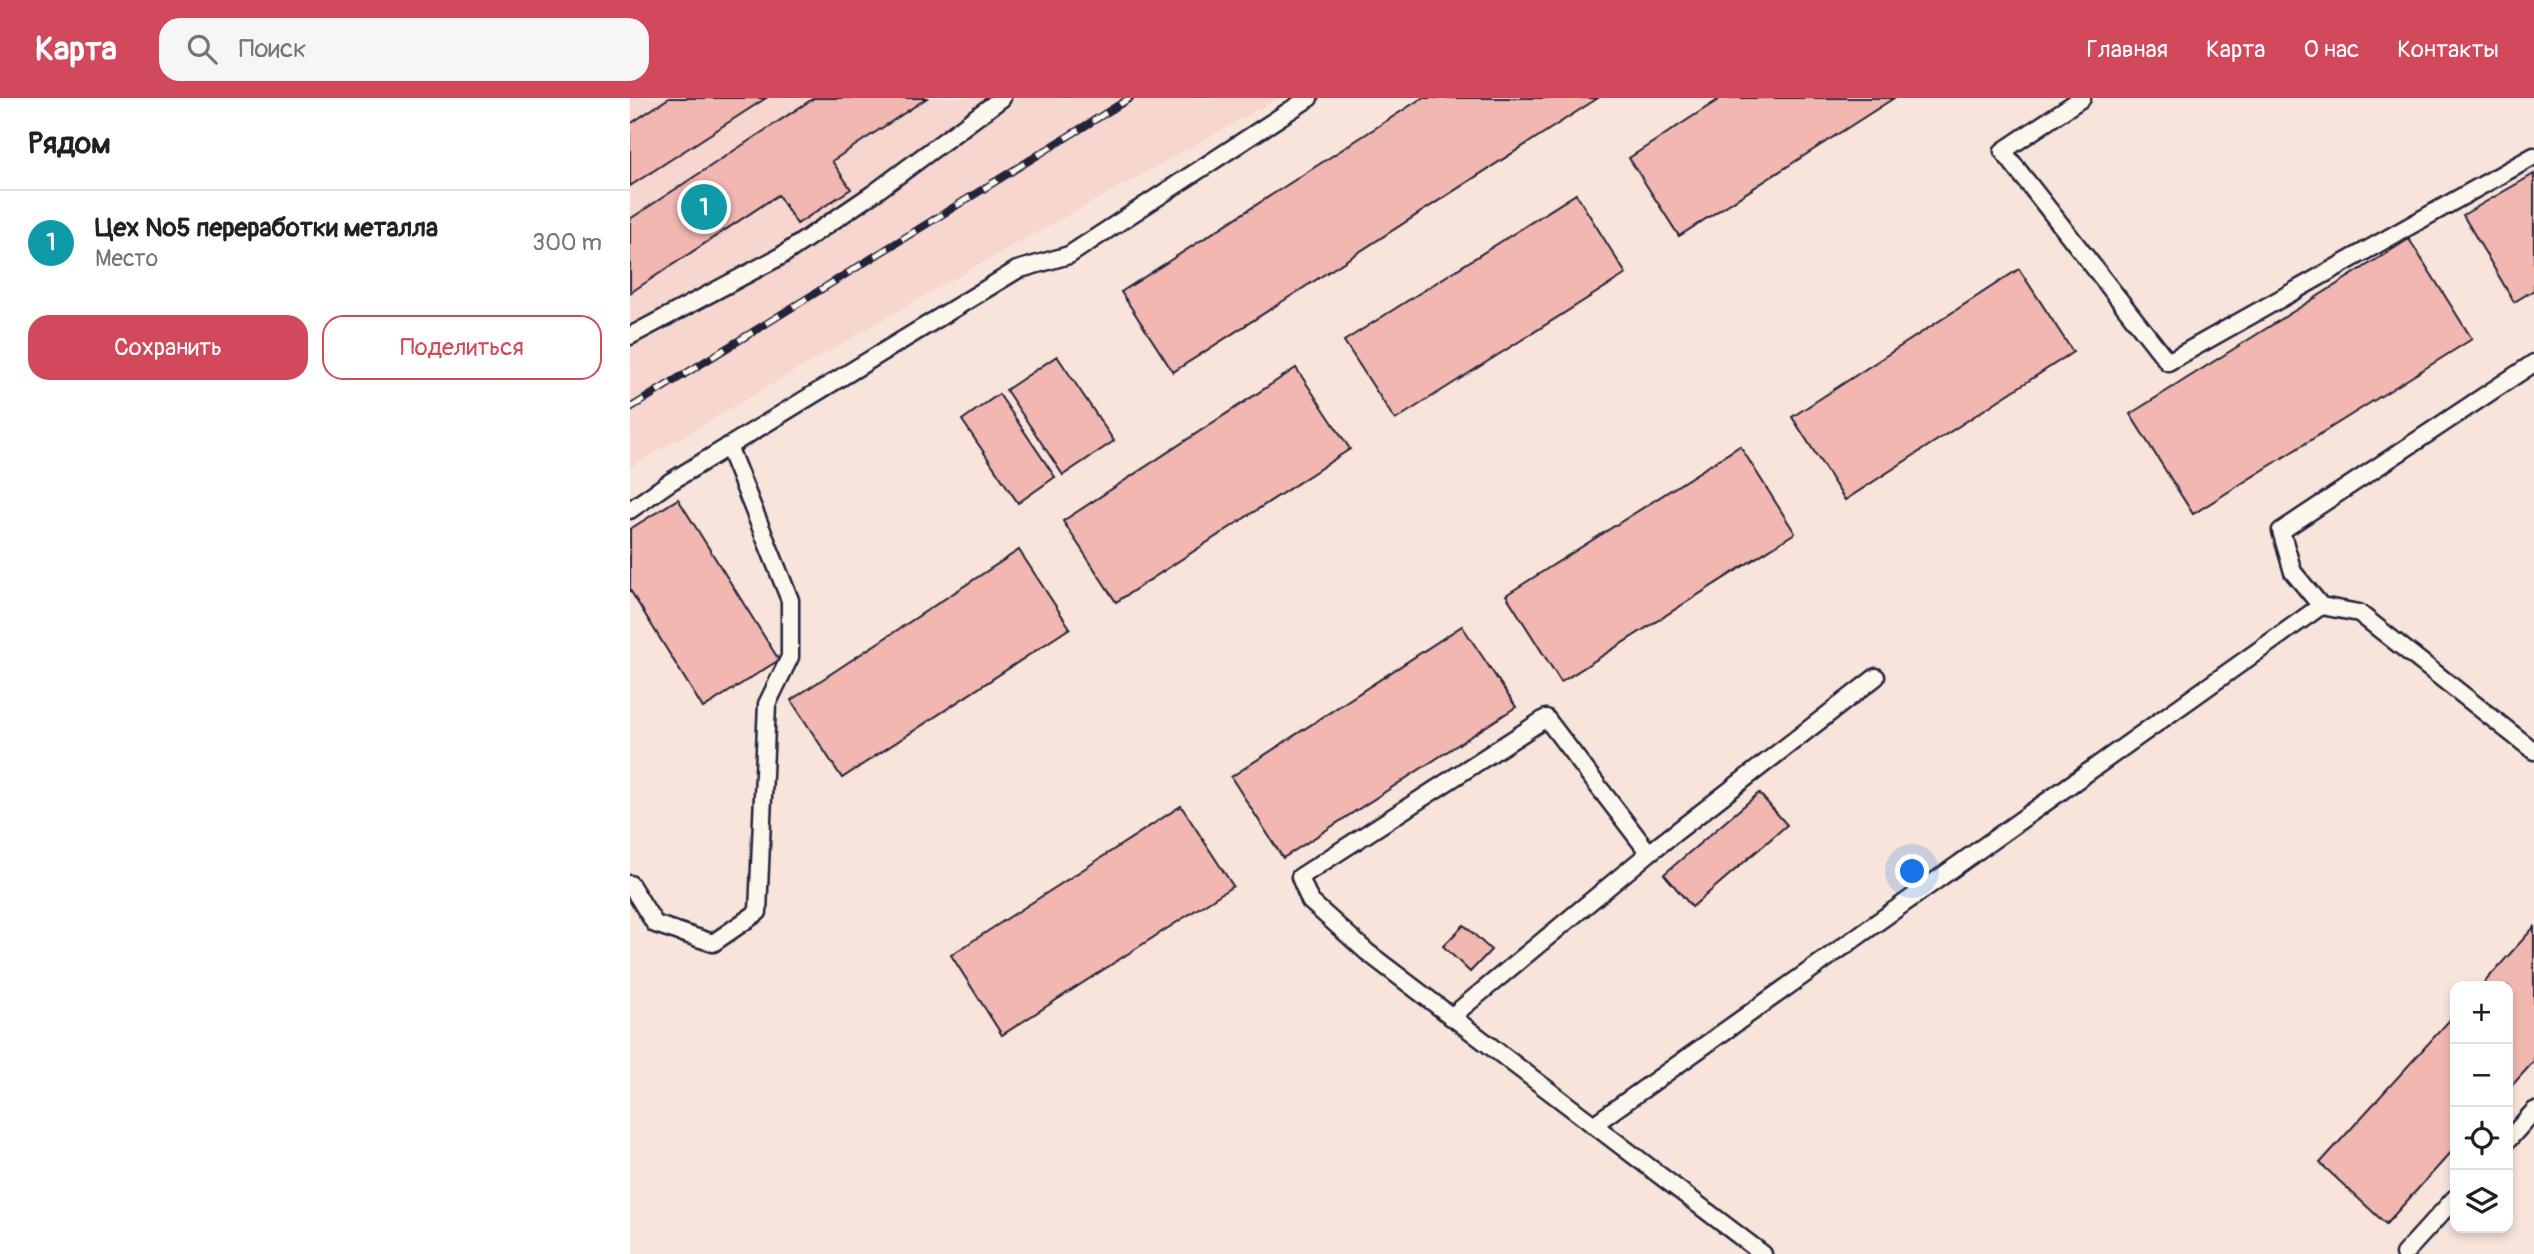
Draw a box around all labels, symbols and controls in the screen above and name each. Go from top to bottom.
search box [159,18,649,81]
text: Карта [35,29,117,70]
icon: search [183,30,221,68]
text: Поиск [239,33,307,65]
text: Главная [2087,35,2168,64]
text: Карта [2206,35,2266,64]
text: О нас [2304,35,2359,64]
text: Контакты [2397,35,2499,64]
text: Рядом [28,125,111,162]
pin: 1 [681,181,727,233]
text: Цех №5 переработки металла [95,212,438,244]
text: 1 [47,228,56,257]
text: 300 m [532,228,602,257]
text: Место [95,244,158,273]
button: Сохранить [28,315,308,380]
button: Поделиться [322,315,602,380]
your location [1895,854,1929,888]
map controls [2450,981,2513,1233]
button: + [2450,981,2513,1044]
button: − [2450,1044,2513,1107]
button: locate [2450,1107,2513,1170]
button: layers [2450,1170,2513,1233]

